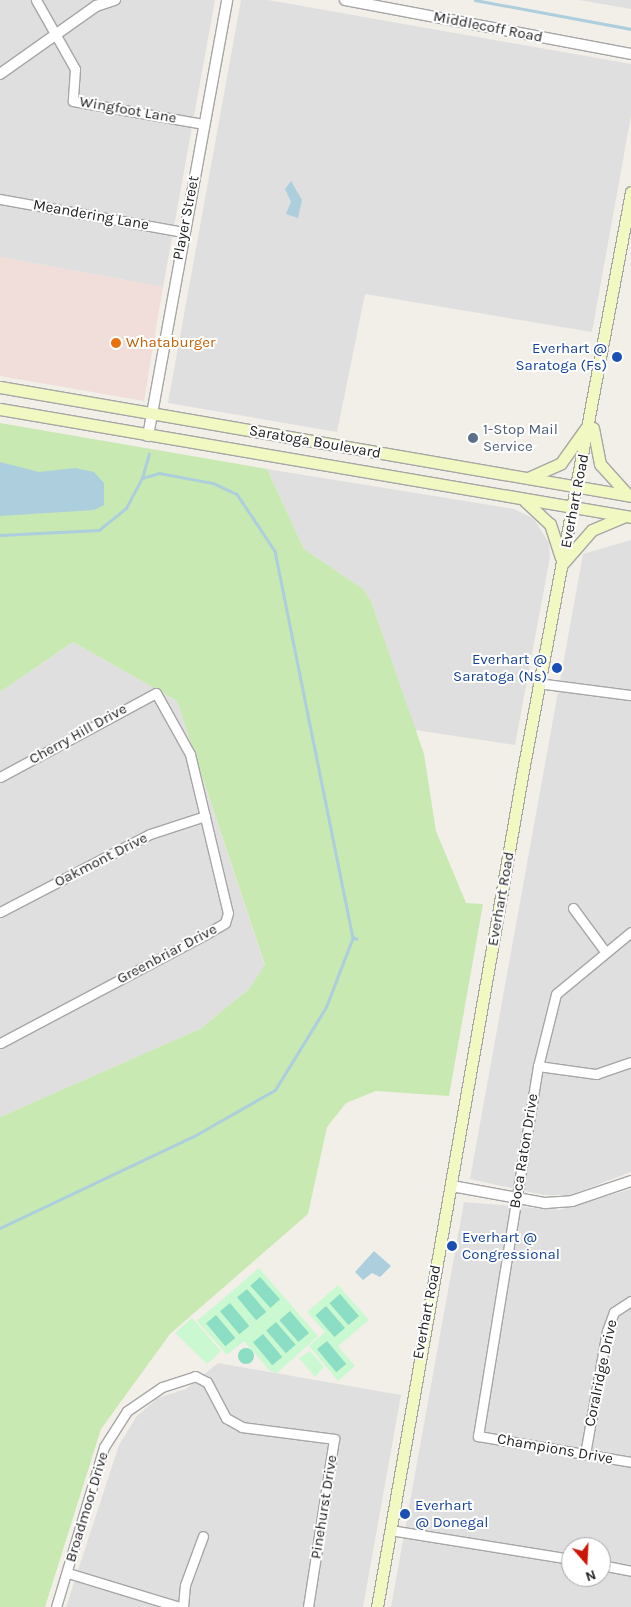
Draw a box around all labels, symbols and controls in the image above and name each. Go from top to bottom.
street label: Middlecoff Road [432,8,544,46]
street label: Wingfoot Lane [78,93,178,127]
street label: Player Street [169,174,203,262]
street label: Meandering Lane [32,196,150,234]
place label: Whataburger [126,334,215,352]
marker: Whataburger [110,337,122,349]
place label: Everhart @ Saratoga (Fs) [515,339,607,374]
marker: Everhart @ Saratoga (Fs) [611,351,623,363]
place label: 1-Stop Mail Service [483,420,558,455]
street label: Saratoga Boulevard [248,422,382,462]
marker: 1-Stop Mail Service [467,432,479,444]
street label: Everhart Road [557,452,593,550]
place label: Everhart @ Saratoga (Ns) [453,650,547,685]
marker: Everhart @ Saratoga (Ns) [551,662,563,674]
street label: Cherry Hill Drive [26,700,130,768]
street label: Oakmont Drive [52,829,150,891]
street label: Everhart Road [484,850,518,948]
street label: Greenbriar Drive [114,920,220,988]
street label: Boca Raton Drive [506,1092,542,1210]
place label: Everhart @ Congressional [462,1228,560,1263]
marker: Everhart @ Congressional [446,1240,458,1252]
street label: Everhart Road [409,1263,445,1361]
street label: Coralridge Drive [581,1318,621,1428]
street label: Champions Drive [496,1430,614,1468]
street label: Broadmoor Drive [62,1450,112,1564]
street label: Pinehurst Drive [307,1454,341,1560]
place label: Everhart @ Donegal [415,1496,488,1531]
marker: Everhart @ Donegal [399,1508,411,1520]
north arrow [561,1537,611,1587]
text: N [583,1566,598,1585]

